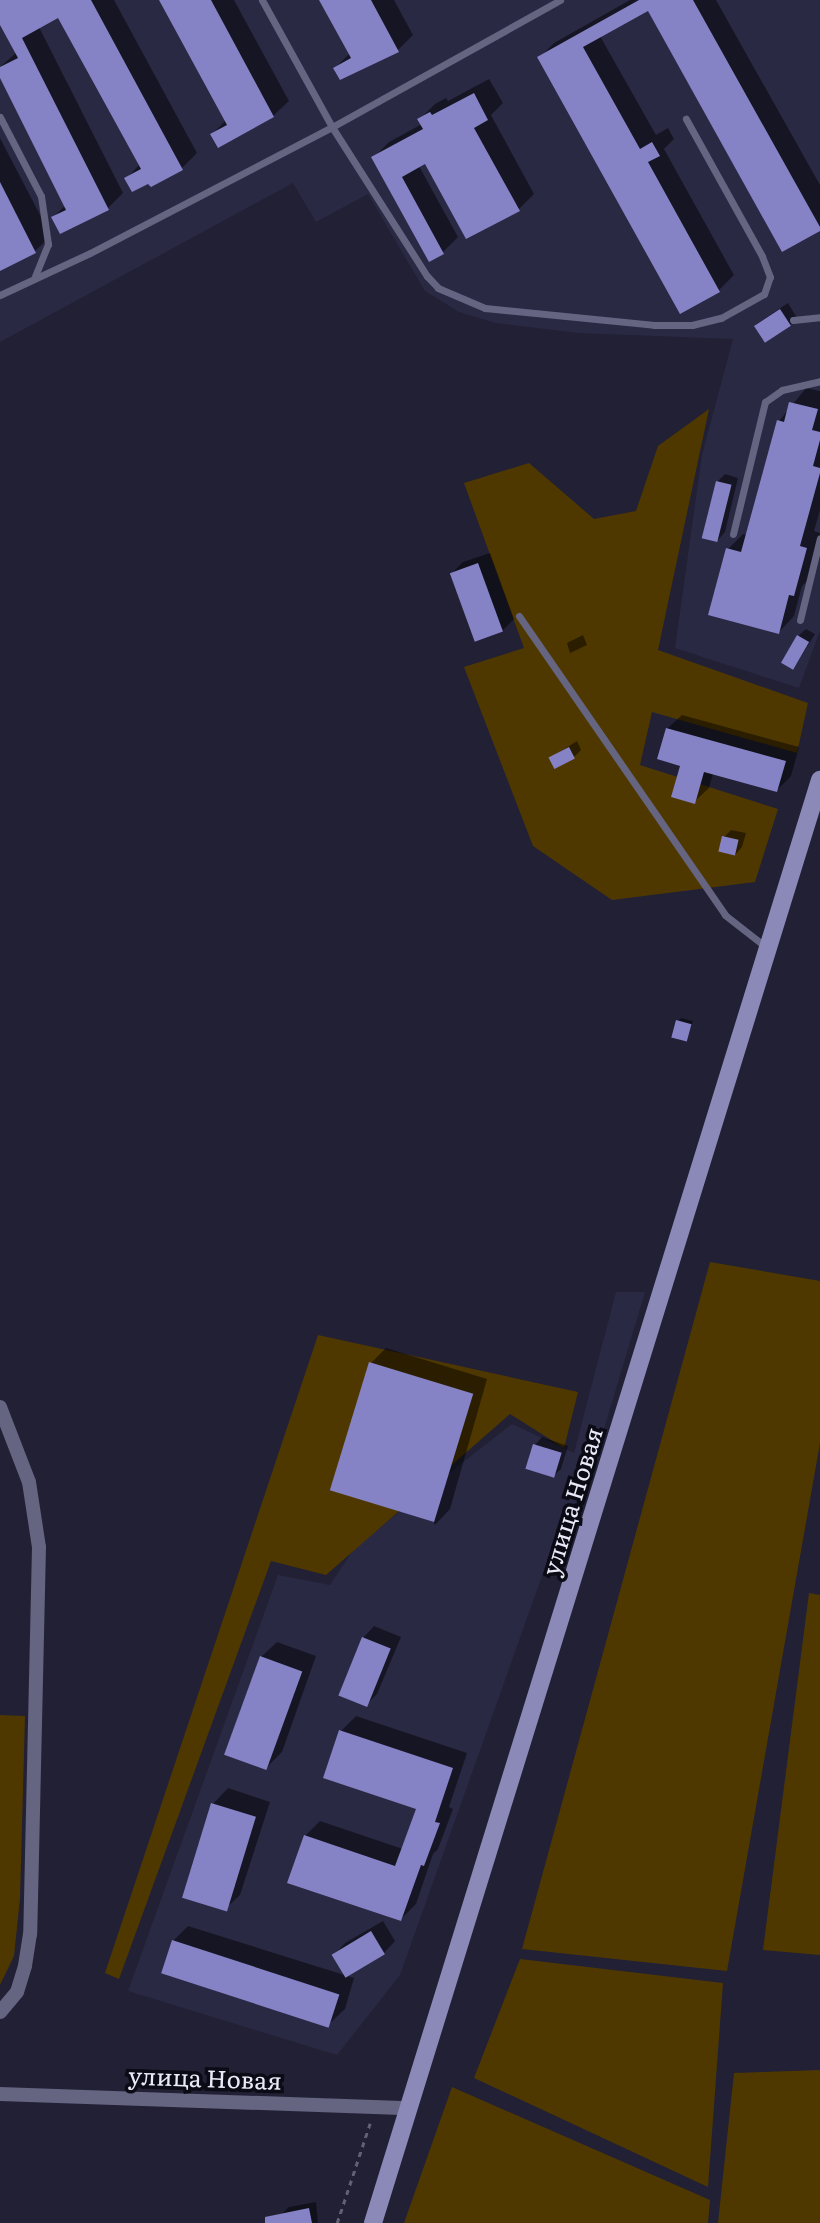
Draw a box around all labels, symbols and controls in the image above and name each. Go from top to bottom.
street label: улица Новая [535,1423,607,1579]
street label: улица Новая [128,2060,282,2094]

